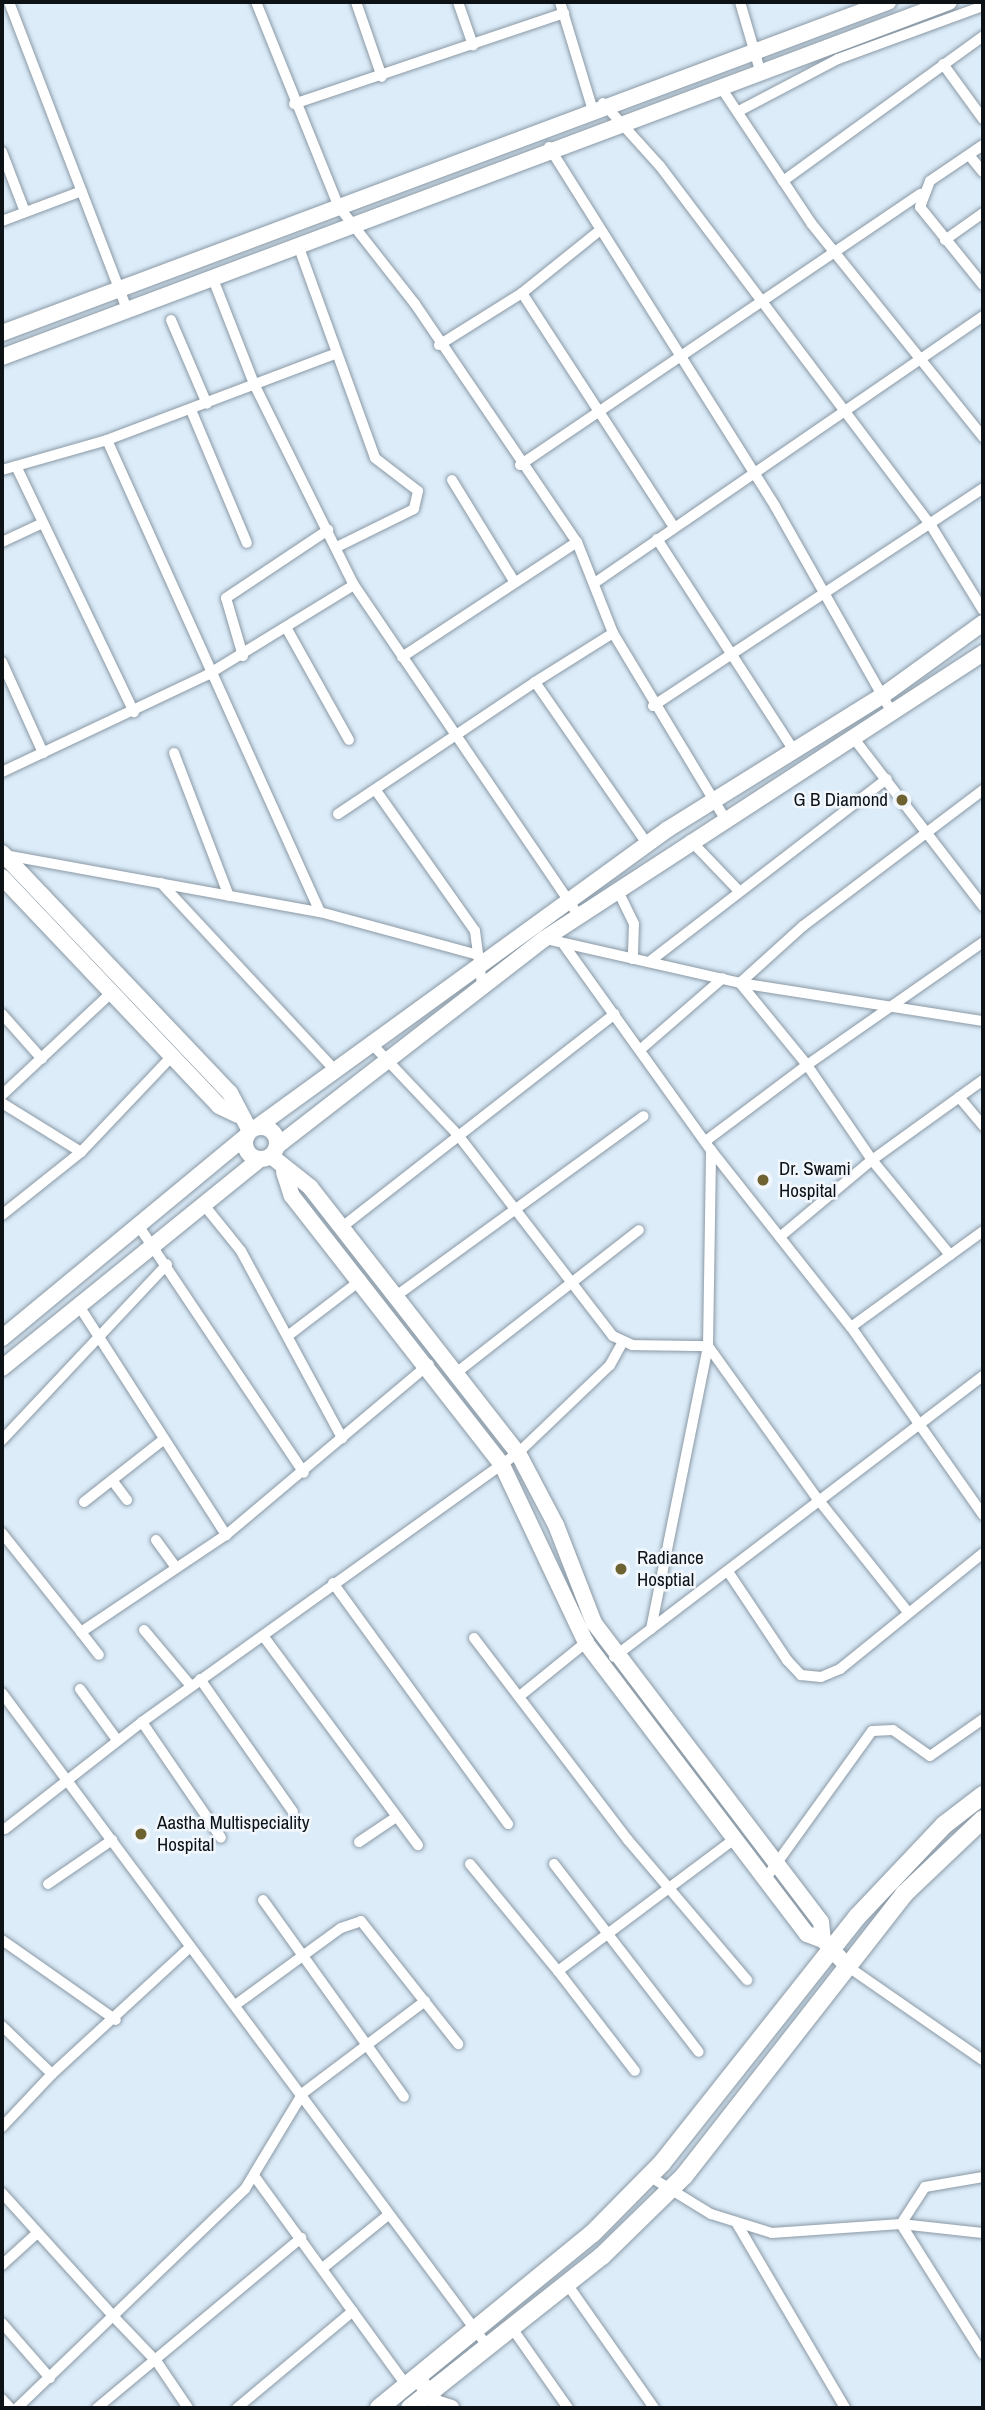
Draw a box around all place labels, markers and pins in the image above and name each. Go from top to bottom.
place label: G B Diamond [794,789,888,811]
marker: G B Diamond [894,792,910,808]
place label: Dr. Swami Hospital [779,1158,851,1202]
marker: Dr. Swami Hospital [753,1170,773,1190]
place label: Radiance Hosptial [637,1547,704,1591]
marker: Radiance Hosptial [611,1559,631,1579]
place label: Aastha Multispeciality Hospital [157,1812,309,1856]
marker: Aastha Multispeciality Hospital [131,1824,151,1844]

